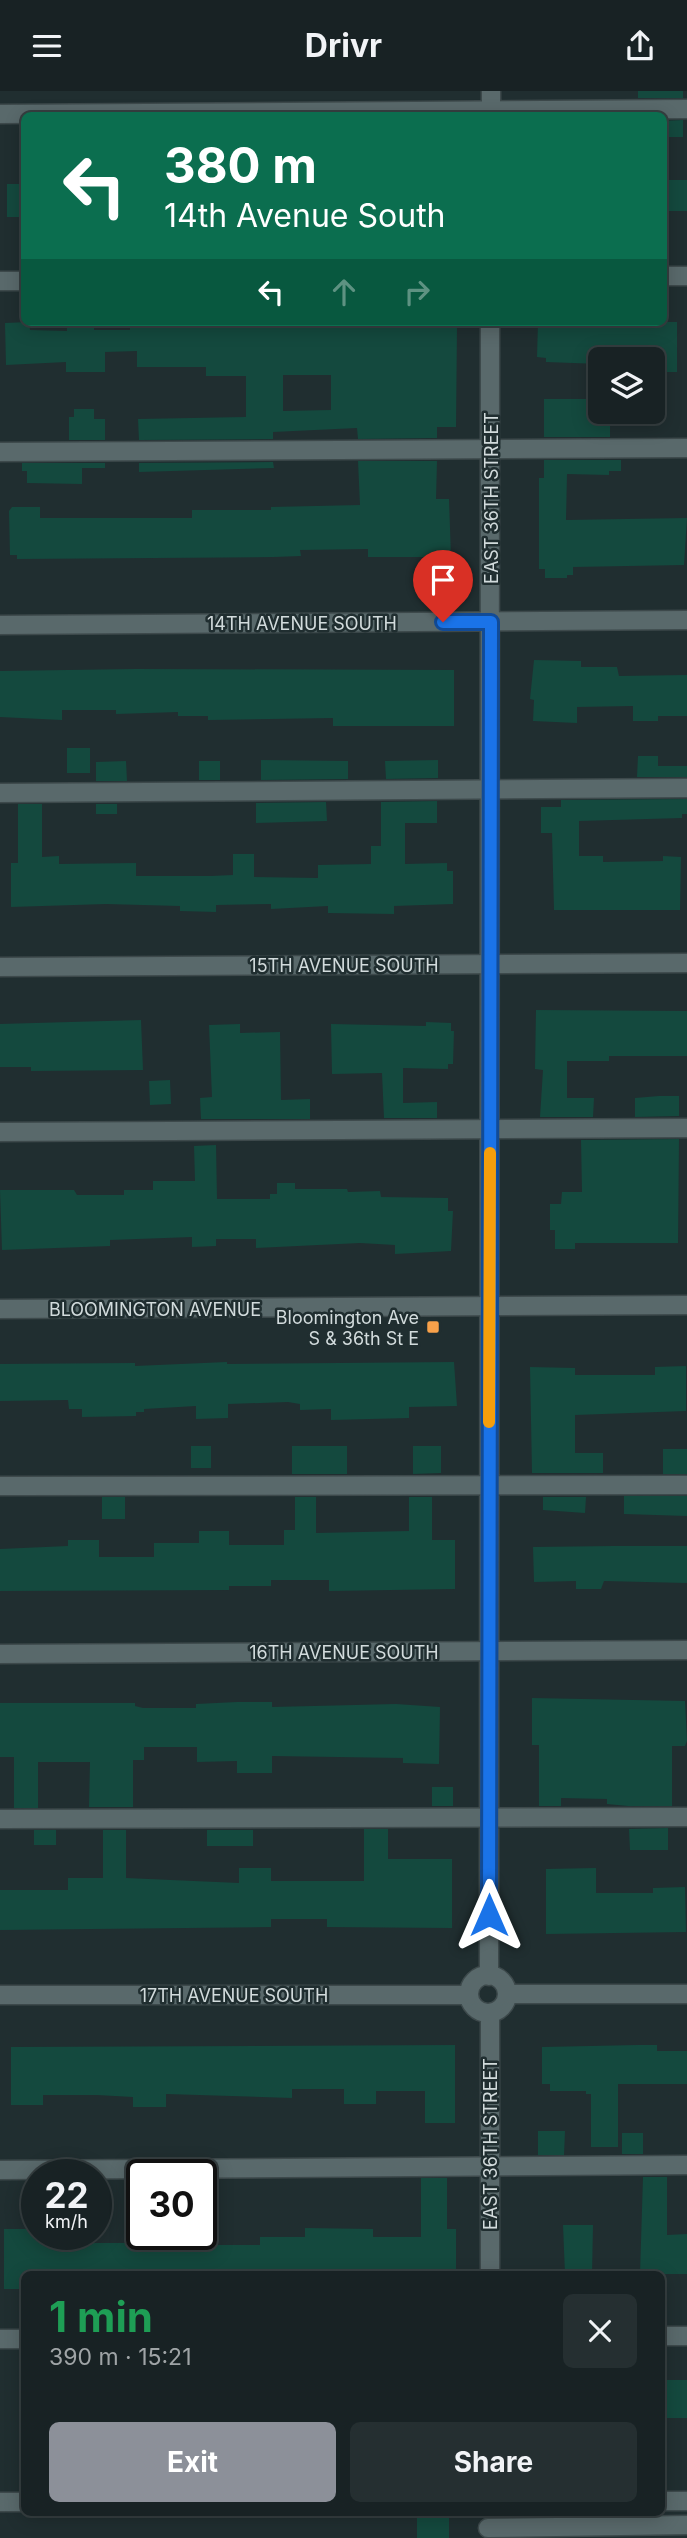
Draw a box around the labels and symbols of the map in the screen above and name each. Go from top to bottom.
street label: EAST 36TH STREET [481,412,502,584]
pin [413,550,473,622]
street label: 14TH AVENUE SOUTH [207,613,397,634]
street label: 15TH AVENUE SOUTH [249,955,439,976]
street label: BLOOMINGTON AVENUE [49,1299,261,1320]
place label: Bloomington Ave S & 36th St E [276,1307,419,1349]
marker: Bloomington Ave S & 36th St E [425,1319,441,1335]
street label: 16TH AVENUE SOUTH [249,1642,439,1663]
position arrow [452,1878,526,1952]
street label: 17TH AVENUE SOUTH [140,1985,328,2006]
street label: EAST 36TH STREET [480,2058,501,2230]
speed limit sign: 30 [126,2159,217,2250]

